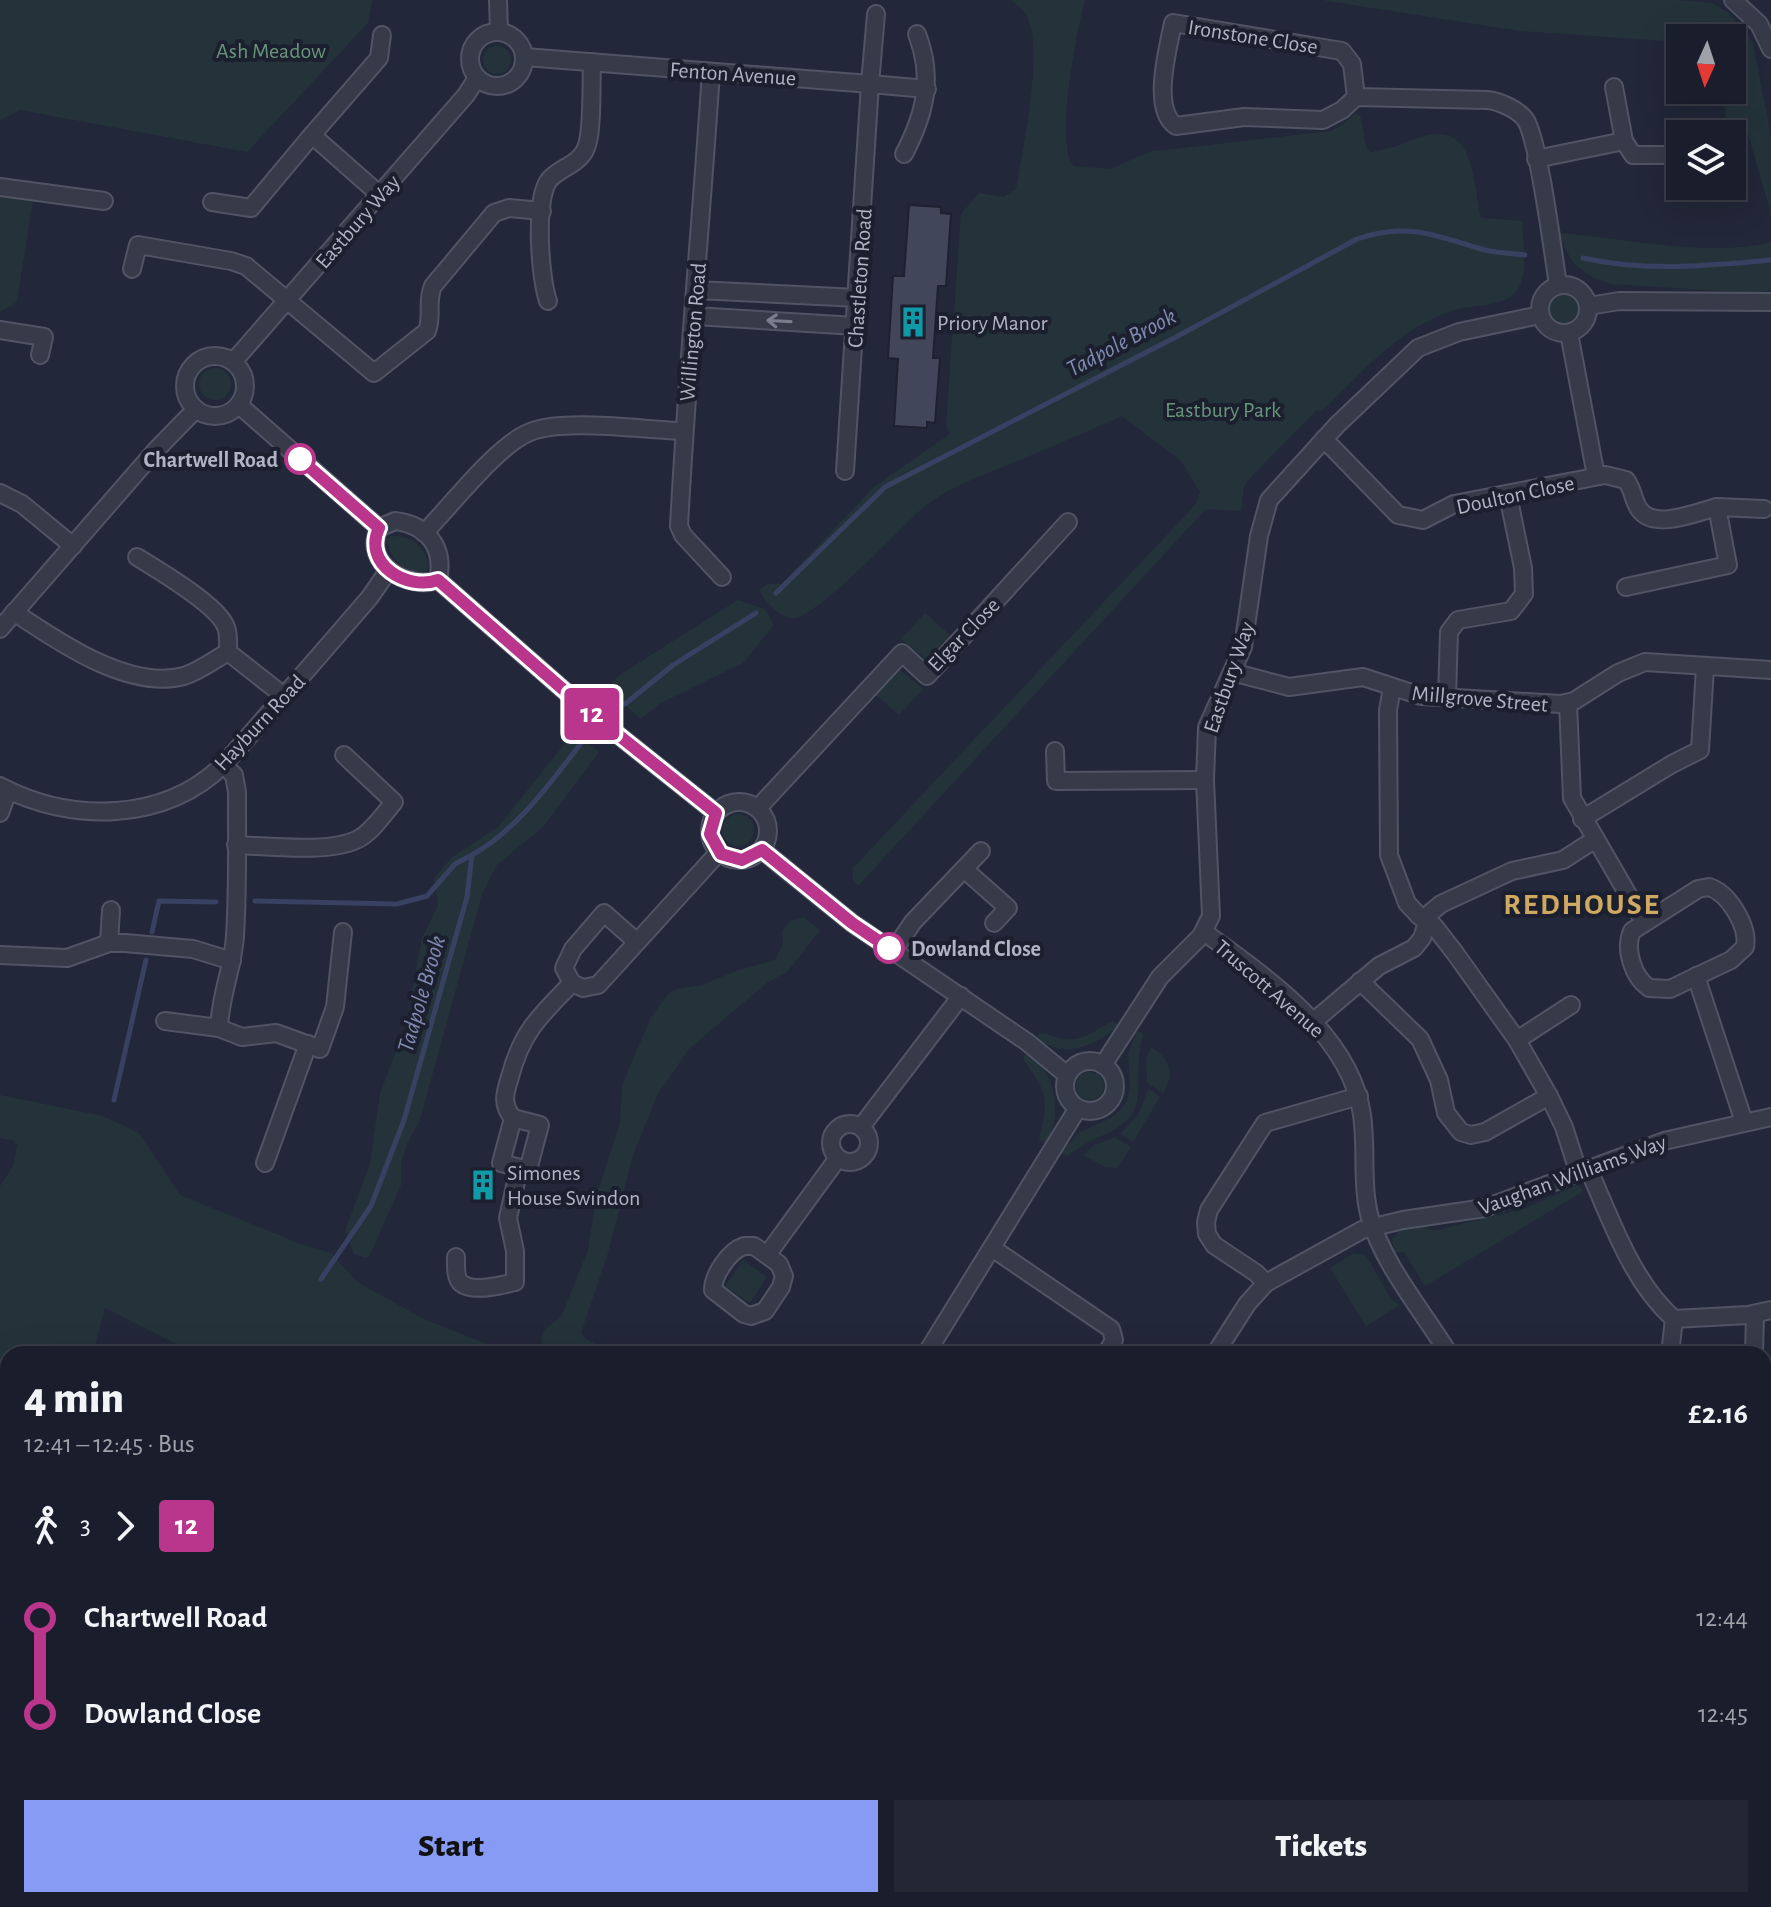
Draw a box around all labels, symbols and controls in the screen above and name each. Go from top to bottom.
street label: Ironstone Close [1186,16,1319,58]
north arrow [1666,24,1746,104]
map controls [1666,24,1746,200]
park label: Ash Meadow [216,40,326,62]
street label: Fenton Avenue [669,59,797,89]
button: layers [1666,120,1746,200]
street label: Eastbury Way [311,170,404,273]
street label: Chastleton Road [844,208,876,349]
street label: Willington Road [676,262,710,402]
water label: Tadpole Brook [1063,304,1180,382]
building icon: Priory Manor [896,305,930,339]
place label: Priory Manor [937,312,1048,334]
one-way arrow [766,313,793,328]
park label: Eastbury Park [1165,399,1281,421]
marker: Chartwell Road [285,444,315,474]
place label: Chartwell Road [144,449,278,471]
street label: Doulton Close [1454,472,1576,518]
street label: Elgar Close [923,594,1004,676]
street label: Eastbury Way [1200,618,1258,736]
street label: Hayburn Road [210,671,309,775]
street label: Millgrove Street [1411,682,1549,716]
line badge: 12 [556,688,628,740]
text: 12 [580,700,604,728]
district label: REDHOUSE [1503,890,1661,920]
water label: Tadpole Brook [394,933,450,1055]
marker: Dowland Close [874,933,904,963]
street label: Truscott Avenue [1210,936,1328,1042]
place label: Dowland Close [911,938,1041,960]
street label: Vaughan Williams Way [1476,1131,1670,1219]
place label: Simones House Swindon [507,1162,640,1209]
building icon: Simones House Swindon [466,1168,500,1202]
text: 4 min [24,1377,124,1421]
text: £2.16 [1688,1399,1748,1429]
text: 12:41 – 12:45 · Bus [24,1431,195,1457]
icon: walk [24,1504,68,1548]
icon: forward [103,1504,147,1548]
text: 12 [175,1512,198,1540]
text: 3 [80,1513,91,1539]
text: Chartwell Road [84,1603,267,1633]
text: 12:44 [1696,1605,1748,1631]
text: Dowland Close [84,1699,261,1729]
text: 12:45 [1698,1701,1748,1727]
button: Start [24,1800,878,1892]
button: Tickets [894,1800,1748,1892]

